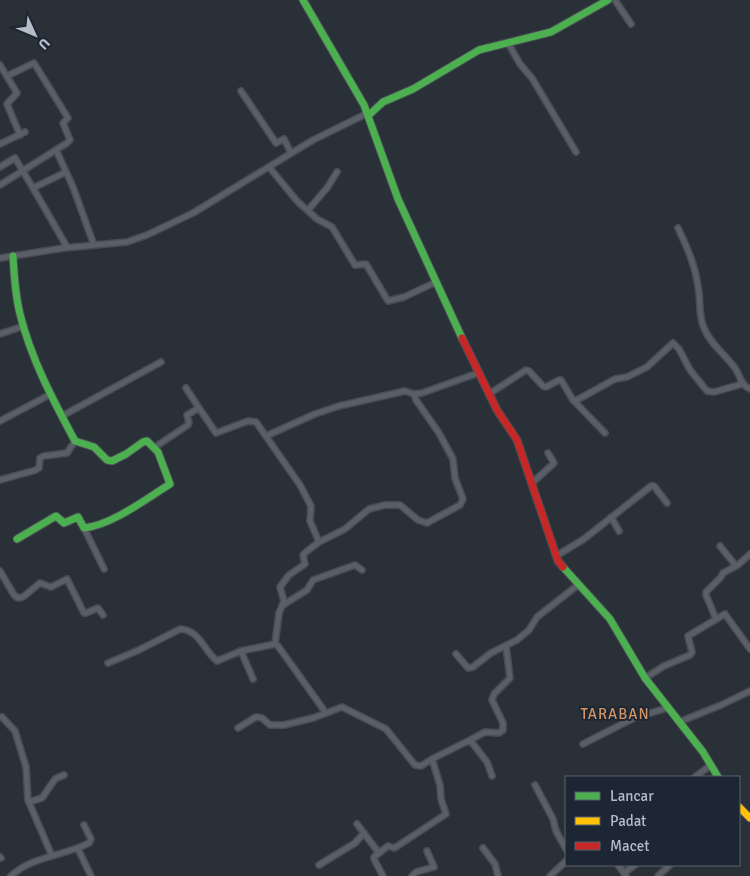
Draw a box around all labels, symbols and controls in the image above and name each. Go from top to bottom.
north arrow [10,10,60,60]
text: U [35,34,53,53]
district label: TARABAN [580,705,650,723]
legend [565,776,740,866]
text: Lancar [610,787,654,805]
text: Padat [610,812,646,830]
text: Macet [610,837,649,855]

